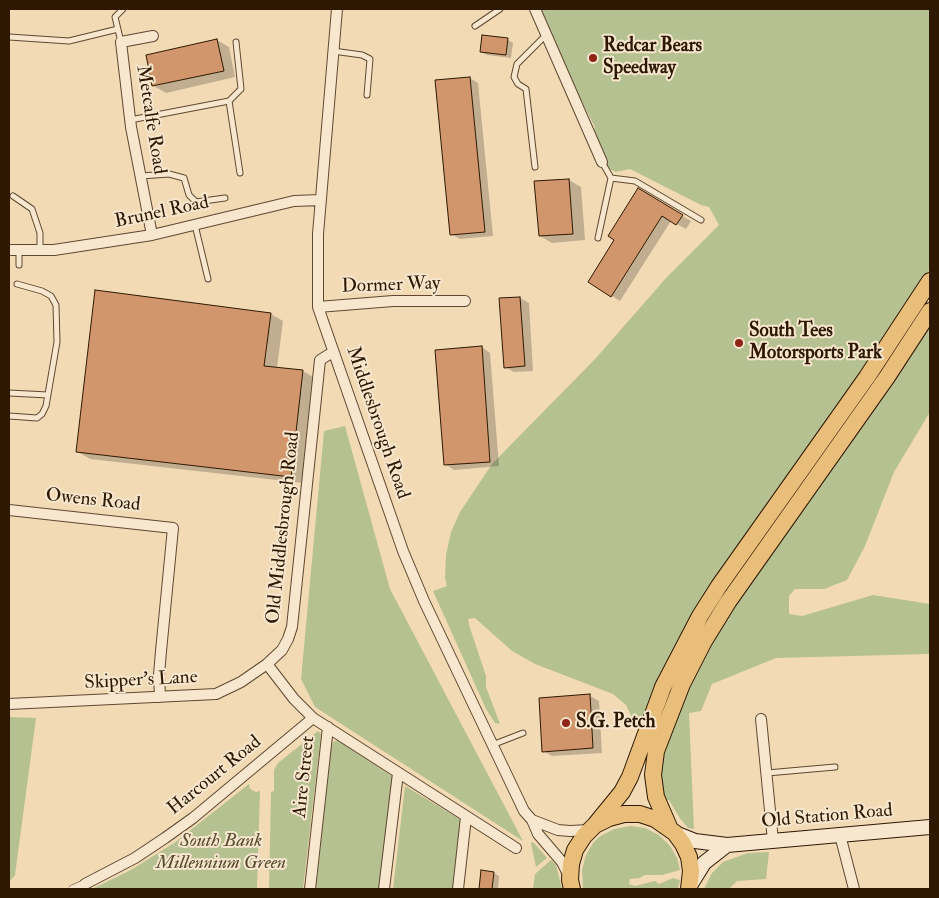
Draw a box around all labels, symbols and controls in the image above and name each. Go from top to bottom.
place label: Redcar Bears Speedway [603,36,702,80]
marker: Redcar Bears Speedway [587,52,599,64]
street label: Metcalfe Road [130,64,170,176]
street label: Brunel Road [113,192,211,234]
street label: Dormer Way [341,273,441,299]
place label: South Tees Motorsports Park [749,321,882,365]
marker: South Tees Motorsports Park [733,337,745,349]
street label: Middlesbrough Road [340,344,414,502]
street label: Old Middlesbrough Road [263,431,305,625]
street label: Owens Road [45,485,141,517]
street label: Skipper's Lane [84,667,198,695]
place label: S.G. Petch [576,712,655,734]
marker: S.G. Petch [560,717,572,729]
street label: Harcourt Road [164,731,266,821]
street label: Aire Street [289,735,321,819]
street label: Old Station Road [760,800,894,834]
park label: South Bank Millennium Green [156,831,286,875]

